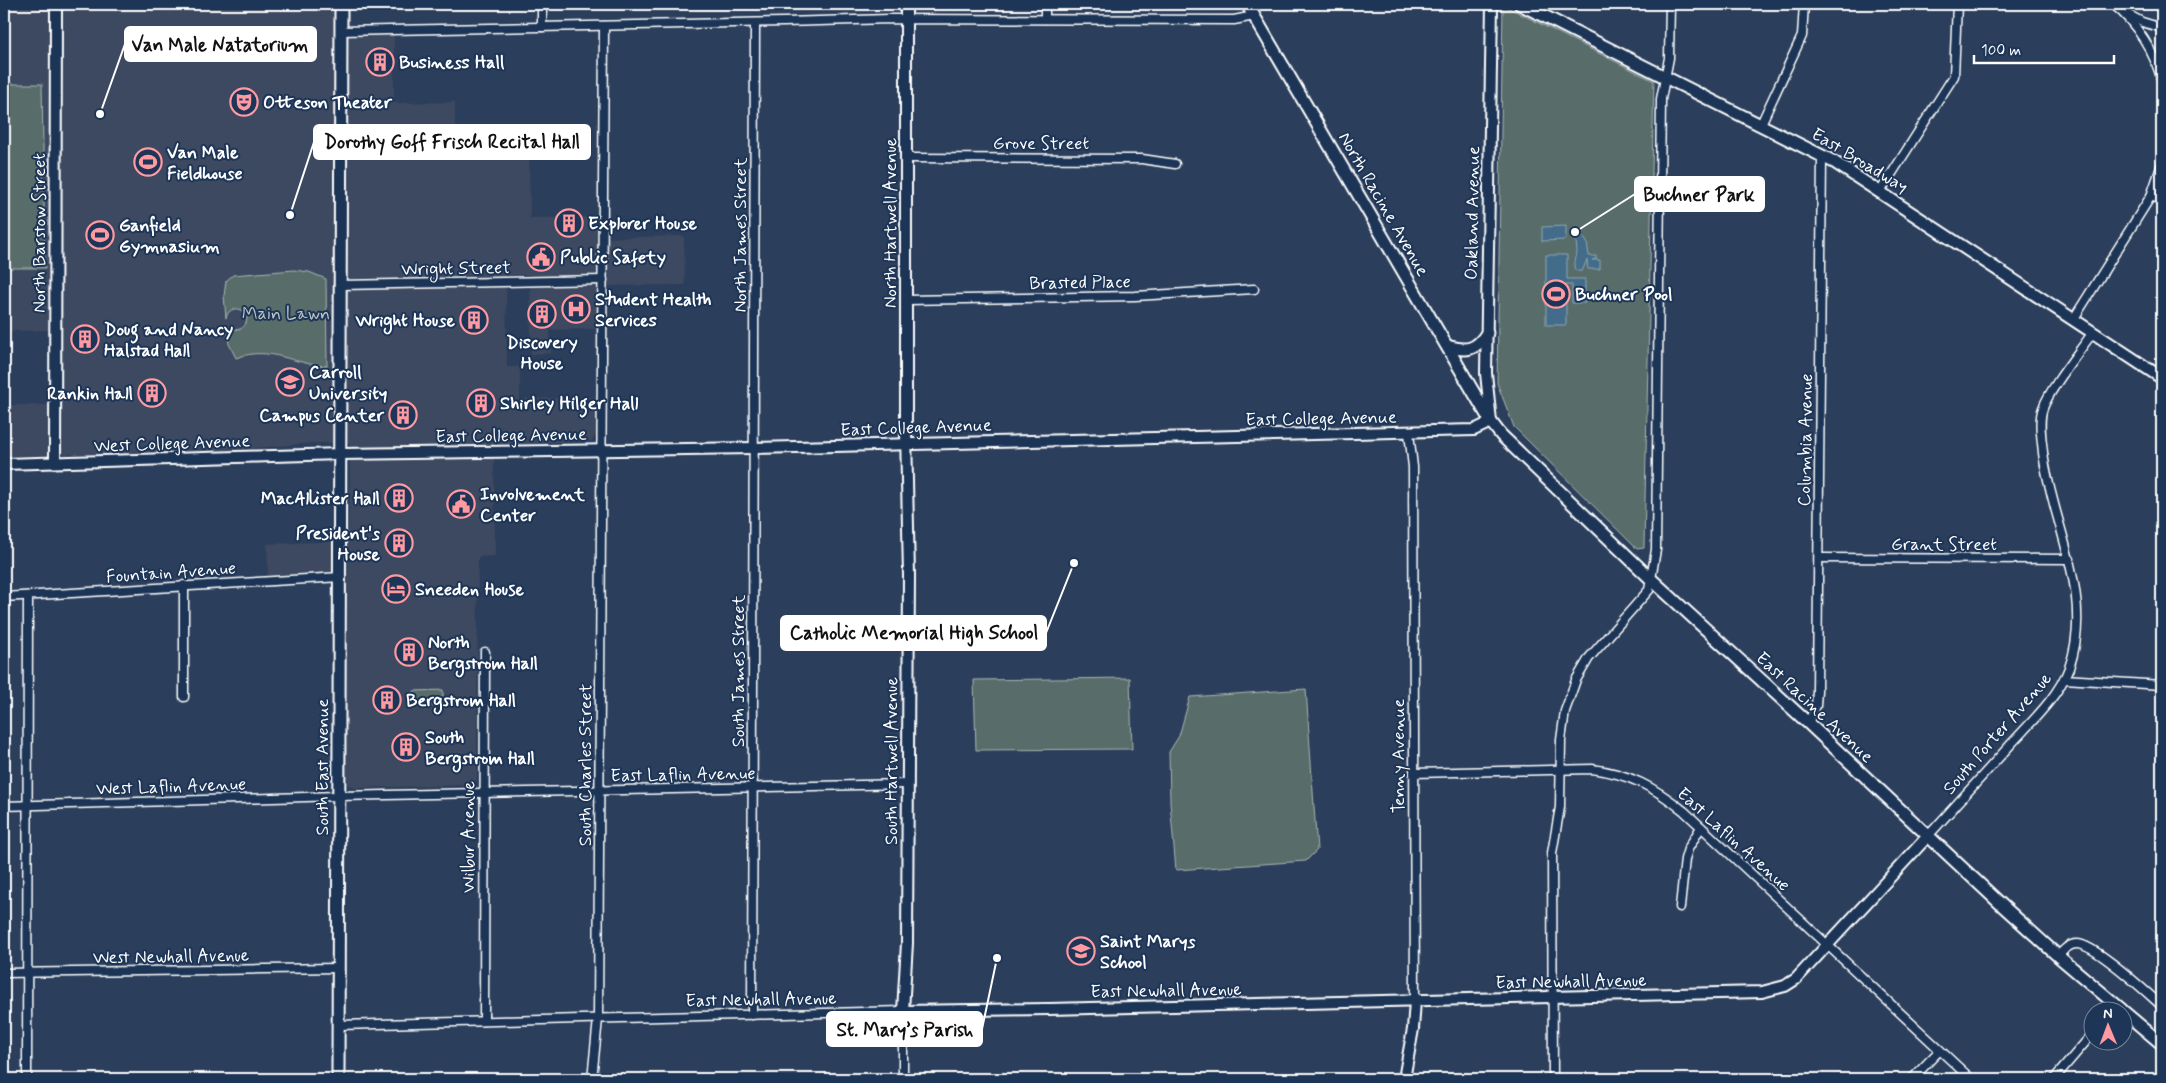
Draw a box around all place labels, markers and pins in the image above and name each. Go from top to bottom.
callout: Van Male Natatorium [125,27,316,61]
building icon: Business Hall [365,47,395,77]
place label: Business Hall [399,51,505,75]
theatre icon: Otteson Theater [229,87,259,117]
place label: Otteson Theater [263,91,393,115]
callout: Dorothy Goff Frisch Recital Hall [314,125,590,159]
place label: Van Male Fieldhouse [167,141,243,186]
sports icon: Van Male Fieldhouse [133,147,163,177]
callout: Buchner Park [1635,177,1764,211]
building icon: Explorer House [554,208,584,238]
place label: Explorer House [588,212,698,236]
place label: Ganfield Gymnasium [119,214,220,259]
sports icon: Ganfield Gymnasium [85,220,115,250]
public building icon: Public Safety [526,242,556,272]
place label: Public Safety [560,246,666,270]
sports icon: Buchner Pool [1541,279,1571,309]
place label: Buchner Pool [1575,283,1672,307]
place label: Student Health Services [595,288,711,333]
hospital icon: Student Health Services [561,294,591,324]
building icon: Discovery House [527,299,557,329]
building icon: Wright House [459,305,489,335]
place label: Wright House [354,309,456,335]
place label: Doug and Nancy Halstad Hall [104,318,233,363]
building icon: Doug and Nancy Halstad Hall [70,324,100,354]
place label: Discovery House [506,331,578,376]
place label: Carroll University [309,361,387,406]
school or university icon: Carroll University [275,367,305,397]
building icon: Rankin Hall [137,378,167,408]
place label: Rankin Hall [47,382,133,406]
building icon: Shirley Hilger Hall [466,388,496,418]
place label: Shirley Hilger Hall [500,392,639,418]
building icon: Campus Center [388,400,418,430]
place label: Campus Center [259,404,385,428]
building icon: MacAllister Hall [384,483,414,513]
place label: Involvement Center [480,483,585,528]
place label: MacAllister Hall [261,487,380,511]
public building icon: Involvement Center [446,489,476,519]
place label: President's House [296,522,381,567]
building icon: President's House [384,528,414,558]
hotel icon: Sneeden House [381,574,411,604]
place label: Sneeden House [415,578,525,602]
callout: Catholic Memorial High School [781,616,1046,650]
place label: North Bergstrom Hall [428,631,538,678]
building icon: North Bergstrom Hall [394,637,424,667]
building icon: Bergstrom Hall [372,685,402,715]
place label: Bergstrom Hall [406,689,516,715]
place label: South Bergstrom Hall [425,726,535,773]
building icon: South Bergstrom Hall [391,732,421,762]
place label: Saint Marys School [1100,930,1196,975]
school or university icon: Saint Marys School [1066,936,1096,966]
callout: St. Mary’s Parish [827,1012,982,1046]

